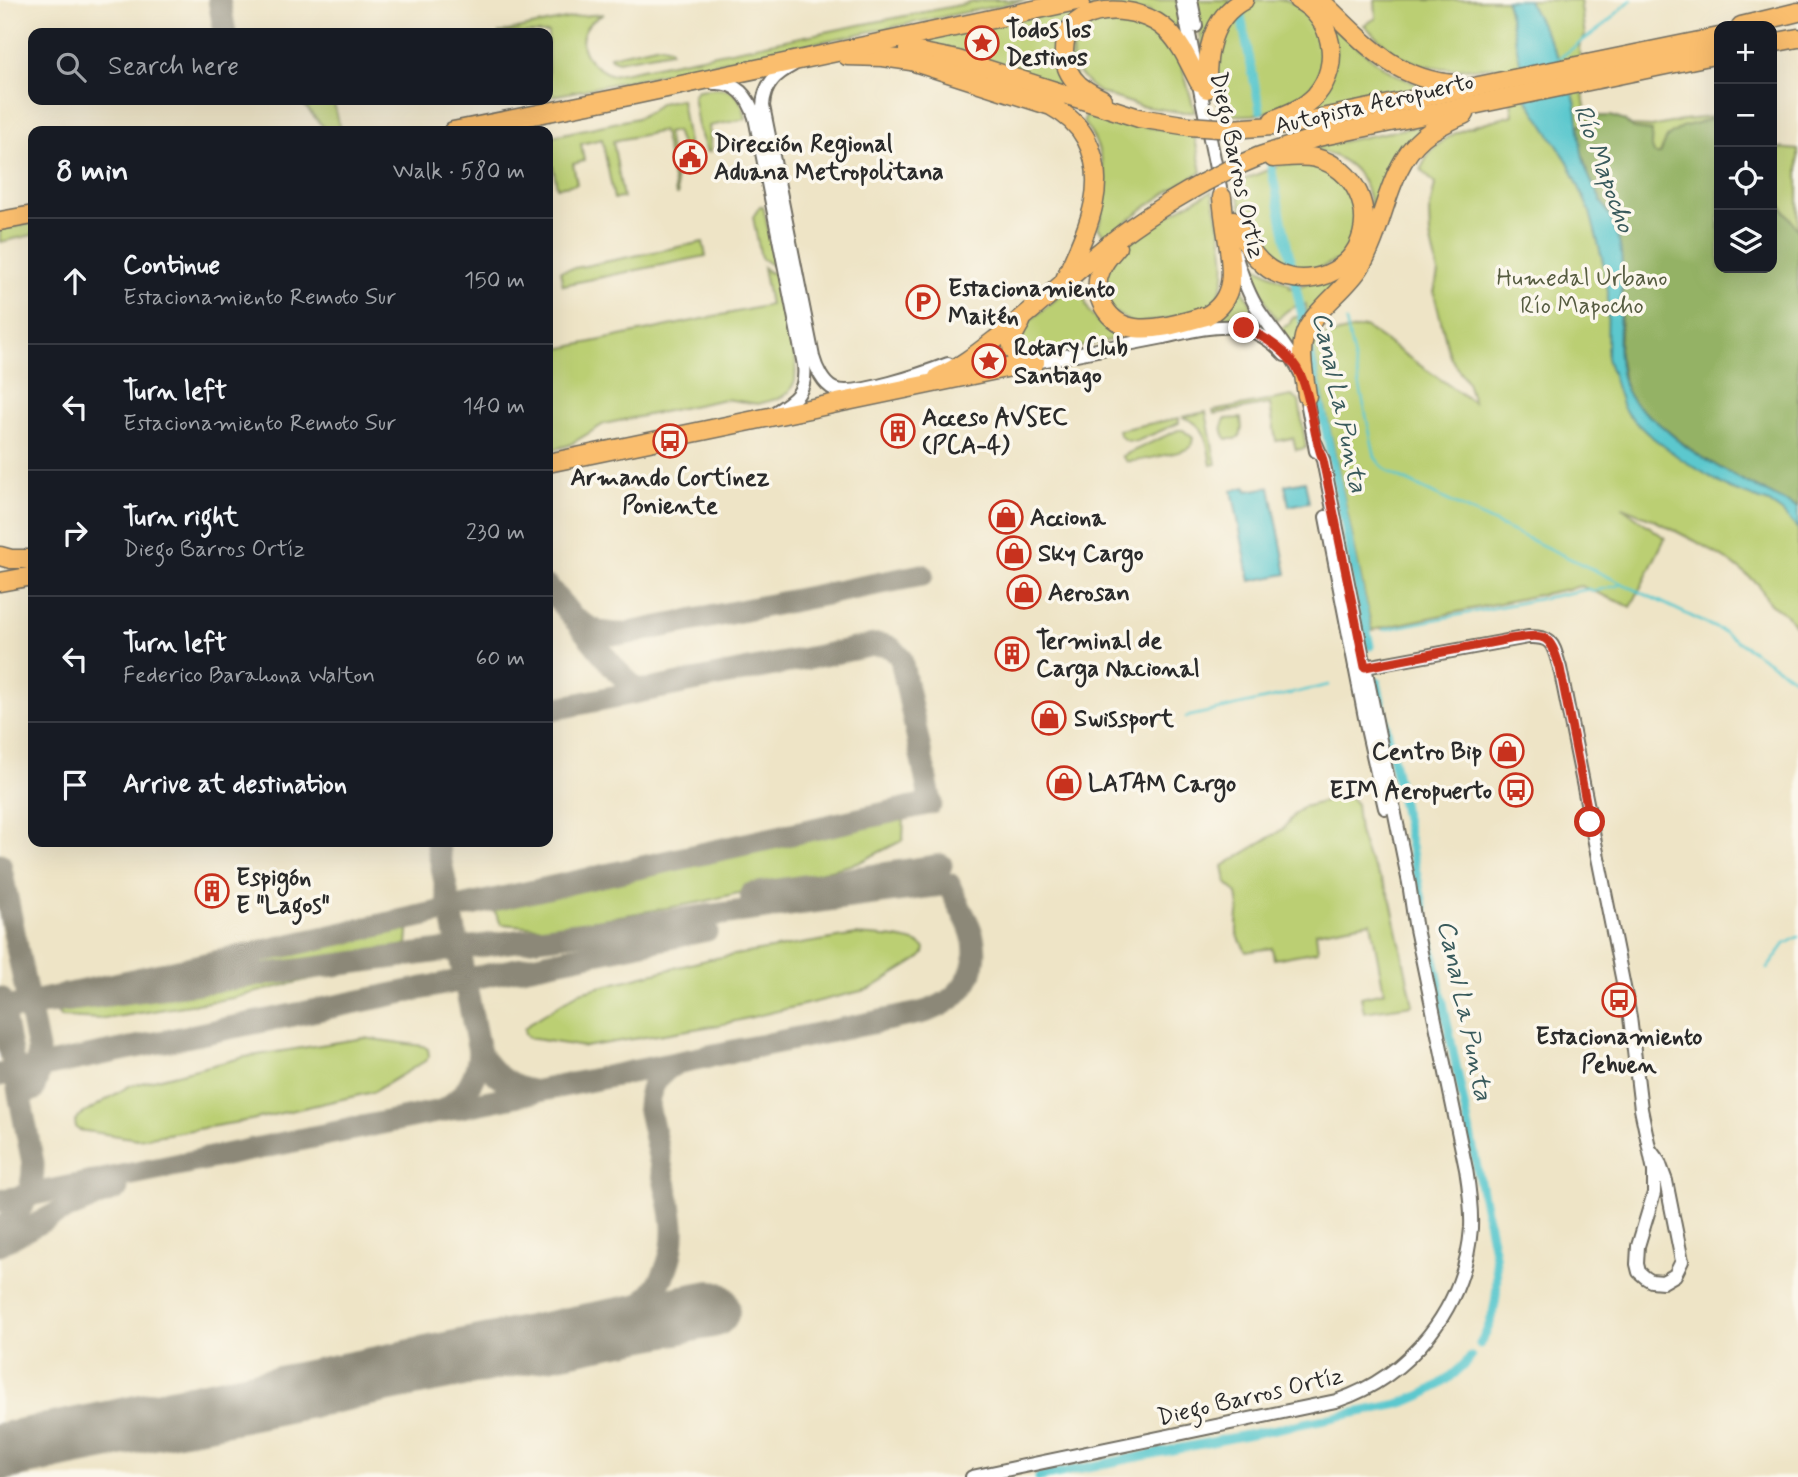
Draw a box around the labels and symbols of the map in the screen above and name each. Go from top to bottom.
place label: Todos los Destinos [1006,15,1092,74]
place icon: Todos los Destinos [963,24,1001,62]
street label: Autopista Aeropuerto [1272,66,1477,142]
street label: Diego Barros Ortíz [1199,69,1271,262]
water label: Río Mapocho [1564,100,1642,238]
place label: Dirección Regional Aduana Metropolitana [714,129,944,188]
public building icon: Dirección Regional Aduana Metropolitana [671,138,709,176]
park label: Humedal Urbano Río Mapocho [1496,263,1668,322]
place label: Estacionamiento Maitén [948,274,1115,333]
parking icon: Estacionamiento Maitén [904,283,942,321]
water label: Canal La Punta [1303,309,1375,496]
route end [1228,312,1259,343]
place label: Rotary Club Santiago [1014,333,1128,393]
place icon: Rotary Club Santiago [970,342,1008,380]
place label: Acceso AVSEC (PCA-4) [922,403,1068,462]
building icon: Acceso AVSEC (PCA-4) [879,412,917,450]
bus stop icon: Armando Cortínez Poniente [651,422,689,460]
place label: Armando Cortínez Poniente [571,463,769,522]
shop icon: Acciona [987,498,1025,536]
place label: Acciona [1030,503,1106,534]
shop icon: Sky Cargo [995,534,1033,572]
place label: Sky Cargo [1038,539,1144,573]
shop icon: Aerosan [1005,573,1043,611]
place label: Aerosan [1048,578,1130,609]
place label: Terminal de Carga Nacional [1036,626,1200,688]
building icon: Terminal de Carga Nacional [993,635,1031,673]
shop icon: Swissport [1030,699,1068,737]
place label: Swissport [1074,704,1175,735]
shop icon: Centro Bip [1488,732,1526,770]
place label: Centro Bip [1372,737,1482,768]
shop icon: LATAM Cargo [1045,764,1083,802]
place label: LATAM Cargo [1088,769,1236,803]
bus stop icon: EIM Aeropuerto [1497,771,1535,809]
place label: EIM Aeropuerto [1329,776,1492,807]
route start [1574,806,1605,837]
place label: Espigón E "Lagos" [236,863,330,925]
building icon: Espigón E "Lagos" [193,872,231,910]
water label: Canal La Punta [1428,917,1500,1104]
bus stop icon: Estacionamiento Pehuen [1600,981,1638,1019]
place label: Estacionamiento Pehuen [1535,1022,1703,1081]
street label: Diego Barros Ortíz [1154,1361,1347,1437]

